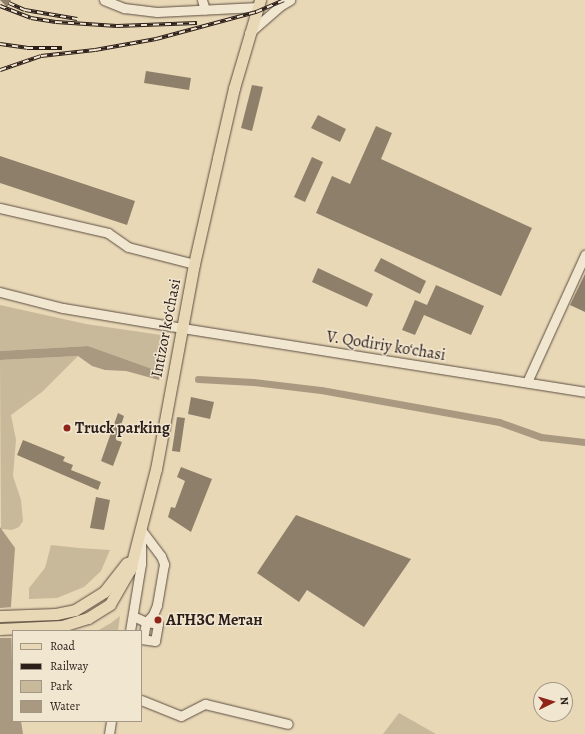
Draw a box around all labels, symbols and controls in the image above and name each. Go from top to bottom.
street label: Intizor ko‘chasi [147,277,185,379]
street label: V. Qodiriy ko‘chasi [325,327,447,365]
place label: Truck parking [75,418,170,438]
marker: Truck parking [62,423,72,433]
place label: АГНЗС Метан [166,610,263,630]
marker: АГНЗС Метан [153,615,163,625]
legend [12,630,142,722]
text: Road [50,638,75,654]
text: Railway [50,658,88,674]
text: Park [50,678,73,694]
north arrow [533,682,573,722]
text: N [557,696,572,706]
text: Water [50,698,80,714]

